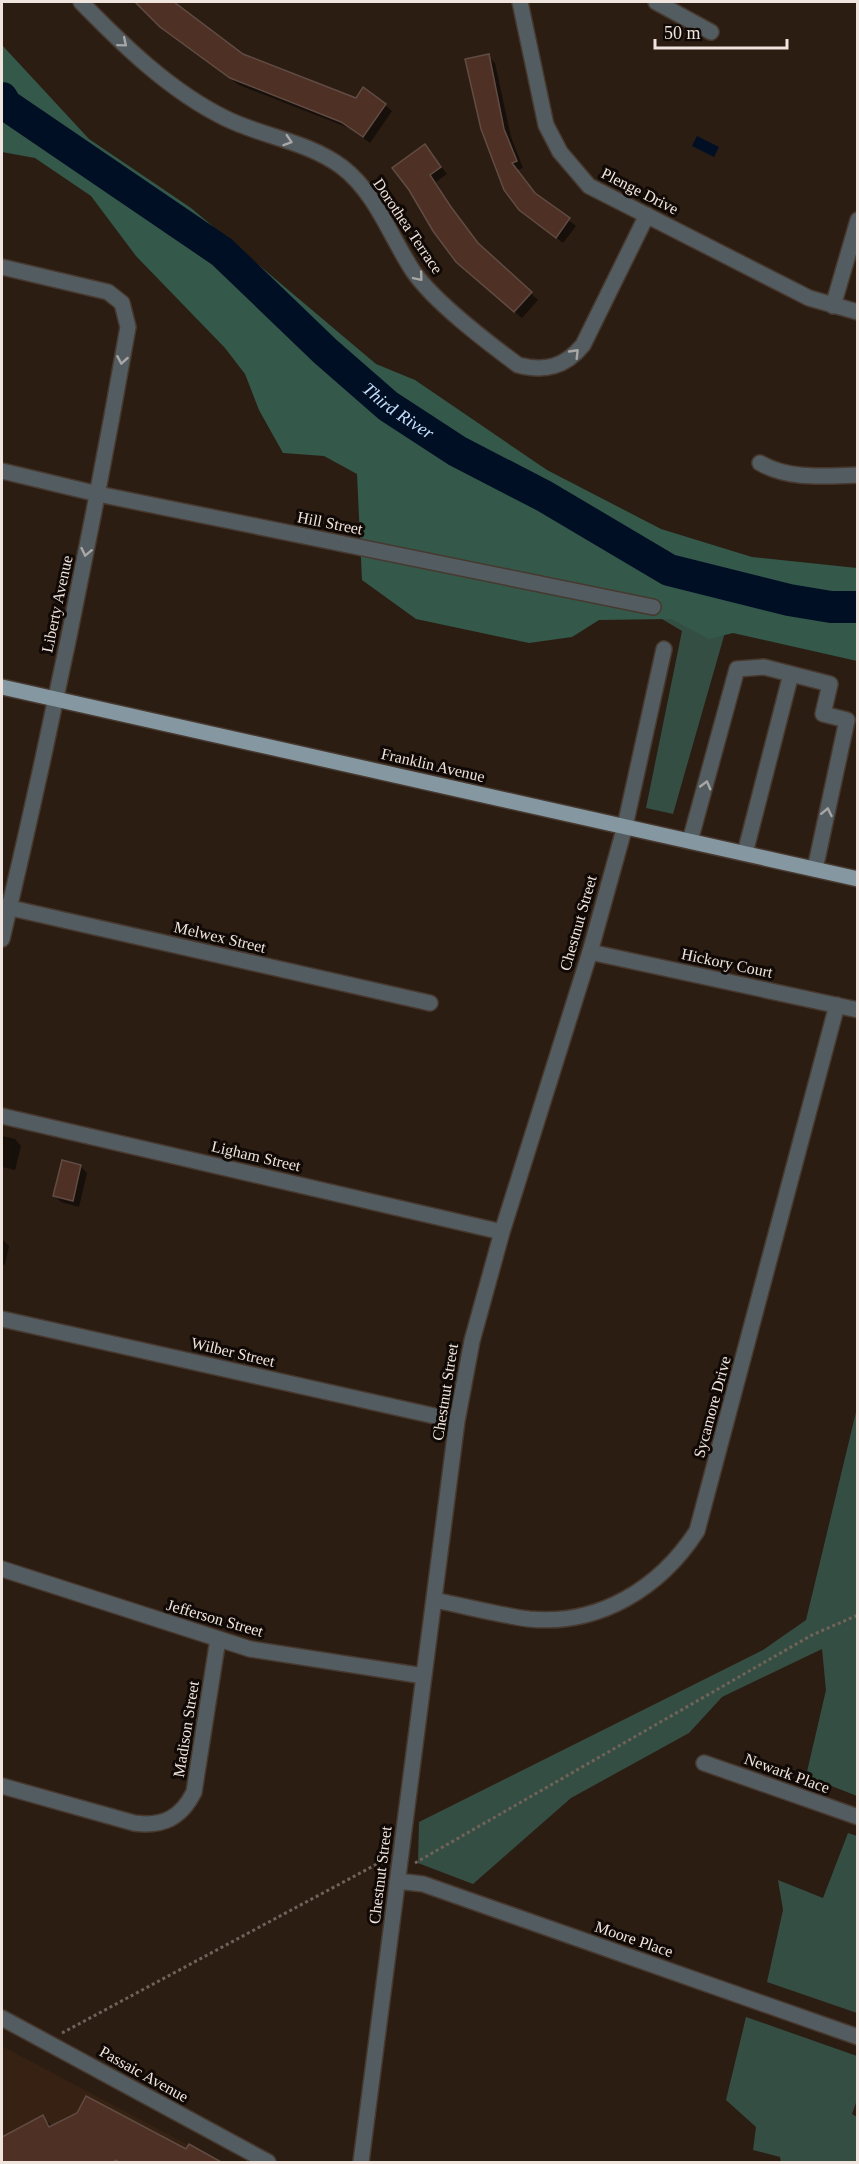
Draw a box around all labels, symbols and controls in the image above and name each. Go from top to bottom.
scale bar [655,12,787,50]
text: 50 m [664,23,701,43]
one-way arrow [116,35,127,46]
one-way arrow [282,134,293,146]
street label: Plenge Drive [598,164,681,219]
street label: Dorothea Terrace [370,175,446,277]
one-way arrow [412,270,423,281]
one-way arrow [568,350,579,360]
one-way arrow [116,355,129,365]
water label: Third River [359,379,438,444]
street label: Hill Street [296,508,365,538]
one-way arrow [81,546,94,556]
street label: Liberty Avenue [38,554,77,654]
street label: Franklin Avenue [379,745,487,785]
one-way arrow [698,780,711,790]
one-way arrow [820,807,833,817]
street label: Chestnut Street [556,873,600,973]
street label: Melwex Street [172,918,268,956]
street label: Hickory Court [680,945,775,982]
street label: Ligham Street [209,1137,303,1176]
street label: Wilber Street [190,1334,277,1370]
street label: Chestnut Street [429,1342,461,1442]
street label: Sycamore Drive [690,1354,735,1460]
street label: Jefferson Street [165,1596,266,1640]
street label: Madison Street [170,1679,202,1778]
street label: Newark Place [742,1750,832,1796]
street label: Chestnut Street [366,1825,394,1925]
street label: Moore Place [593,1918,675,1960]
street label: Passaic Avenue [97,2043,191,2105]

